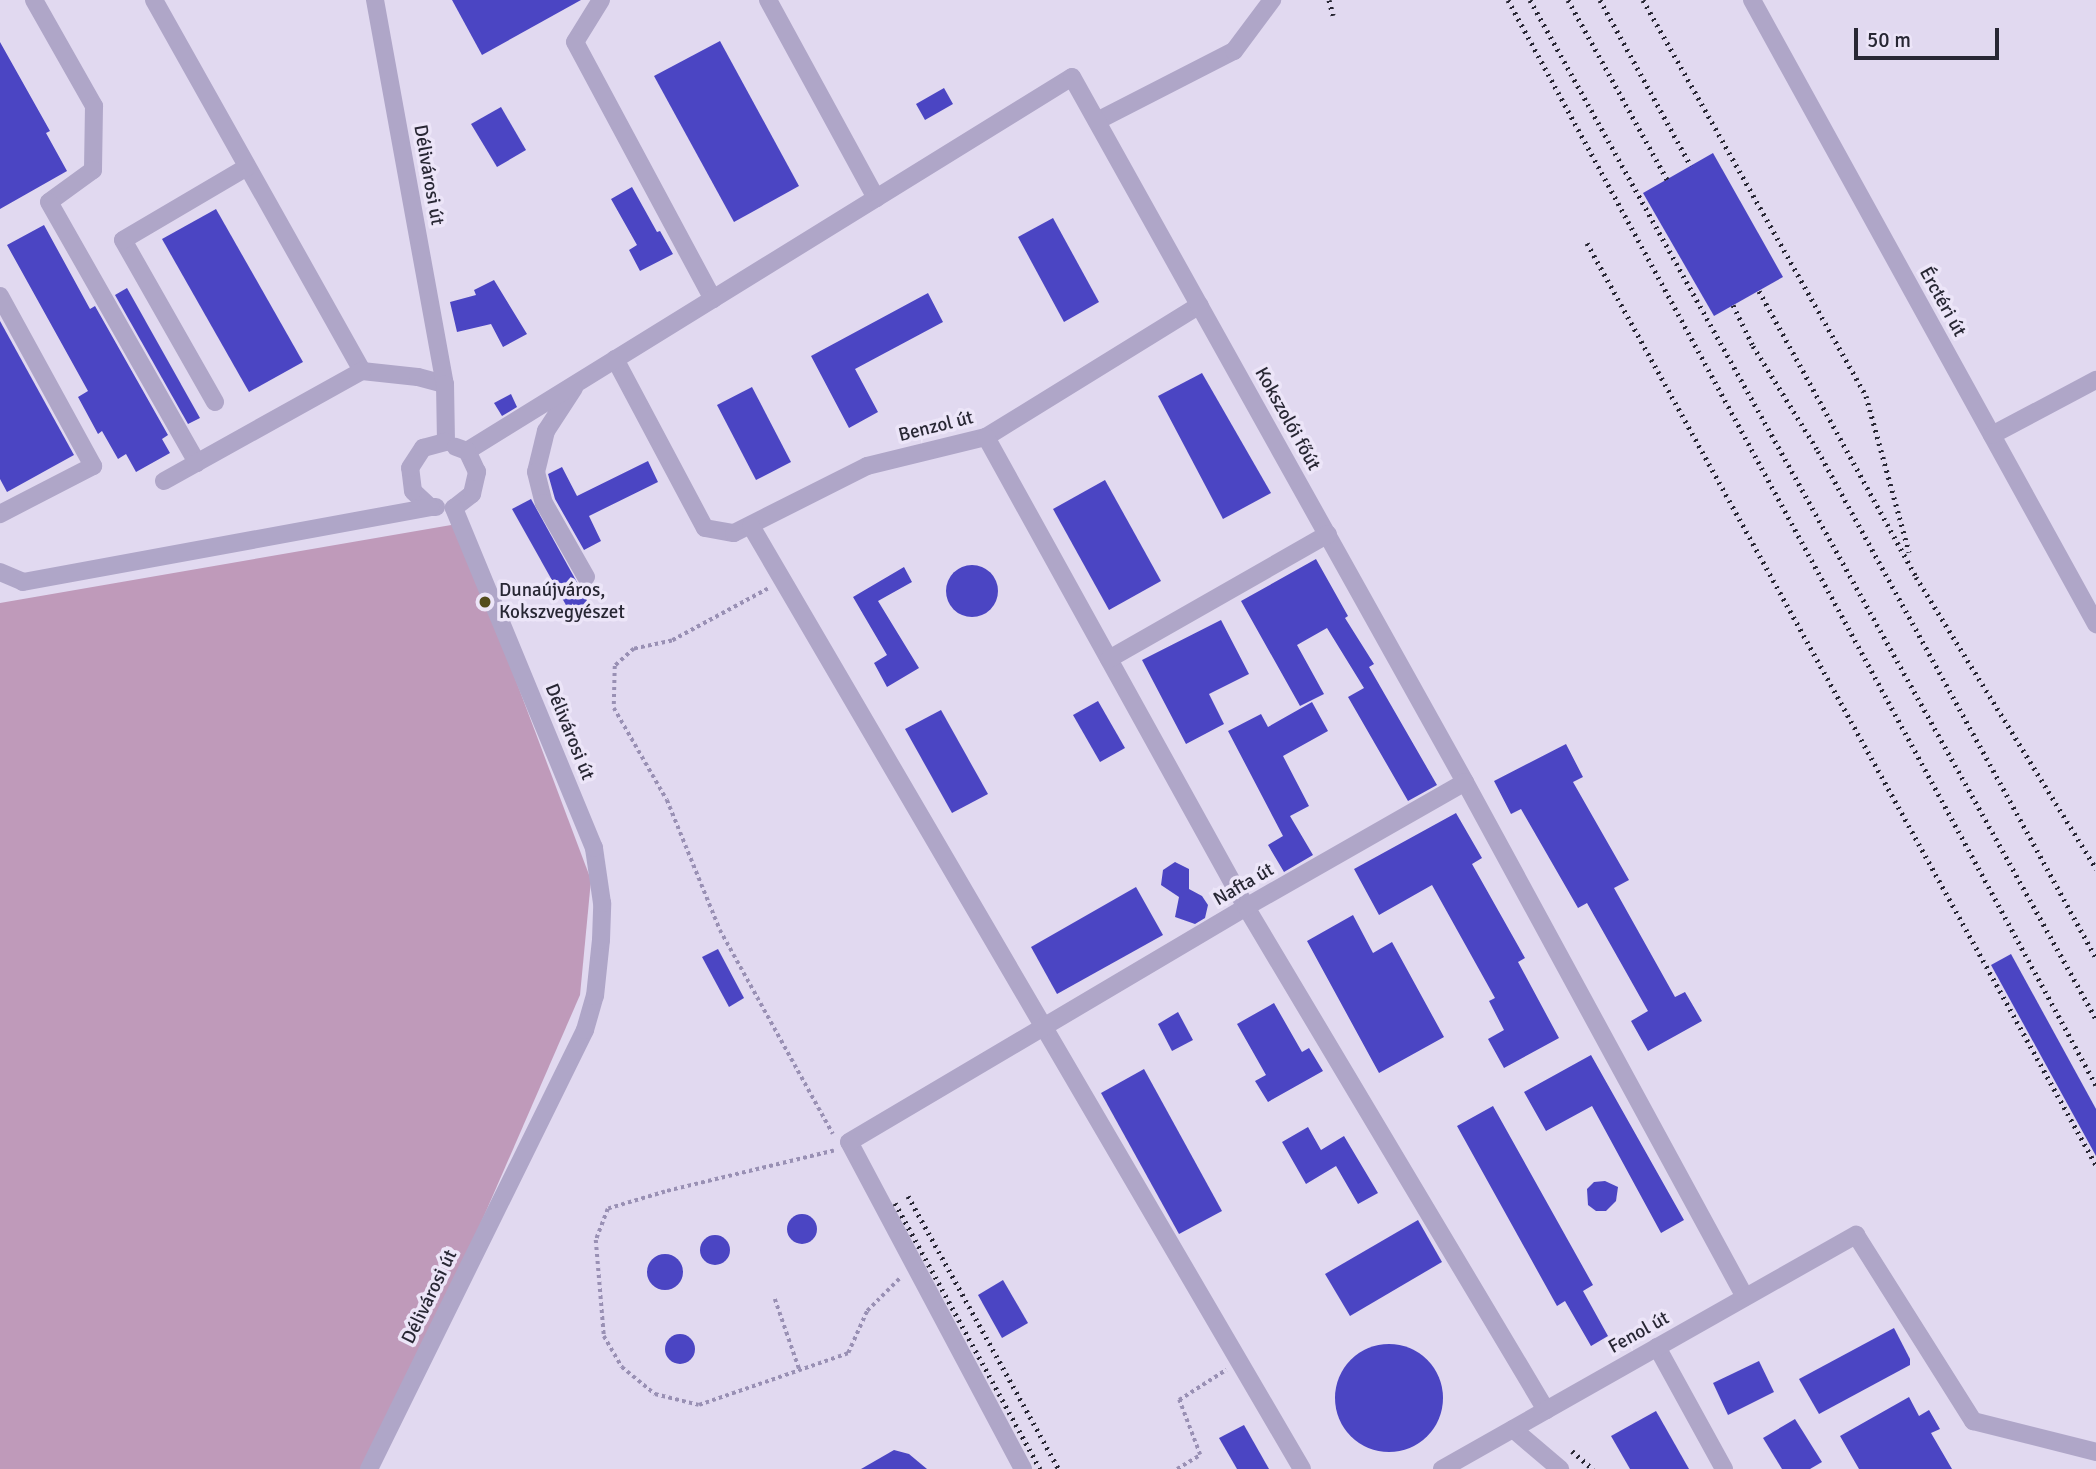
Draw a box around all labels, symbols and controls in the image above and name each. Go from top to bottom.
scale bar [1858,14,2003,58]
text: 50 m [1867,27,1911,53]
street label: Délivárosi út [408,123,448,227]
street label: Érctéri út [1914,263,1970,341]
street label: Kokszolói főút [1249,363,1325,475]
street label: Benzol út [896,407,976,447]
place label: Dunaújváros, Kokszvegyészet [499,580,625,624]
marker: Dunaújváros, Kokszvegyészet [477,594,493,610]
street label: Délivárosi út [539,681,599,783]
street label: Nafta út [1210,859,1278,911]
street label: Délivárosi út [397,1246,463,1348]
street label: Fenol út [1605,1307,1673,1359]

